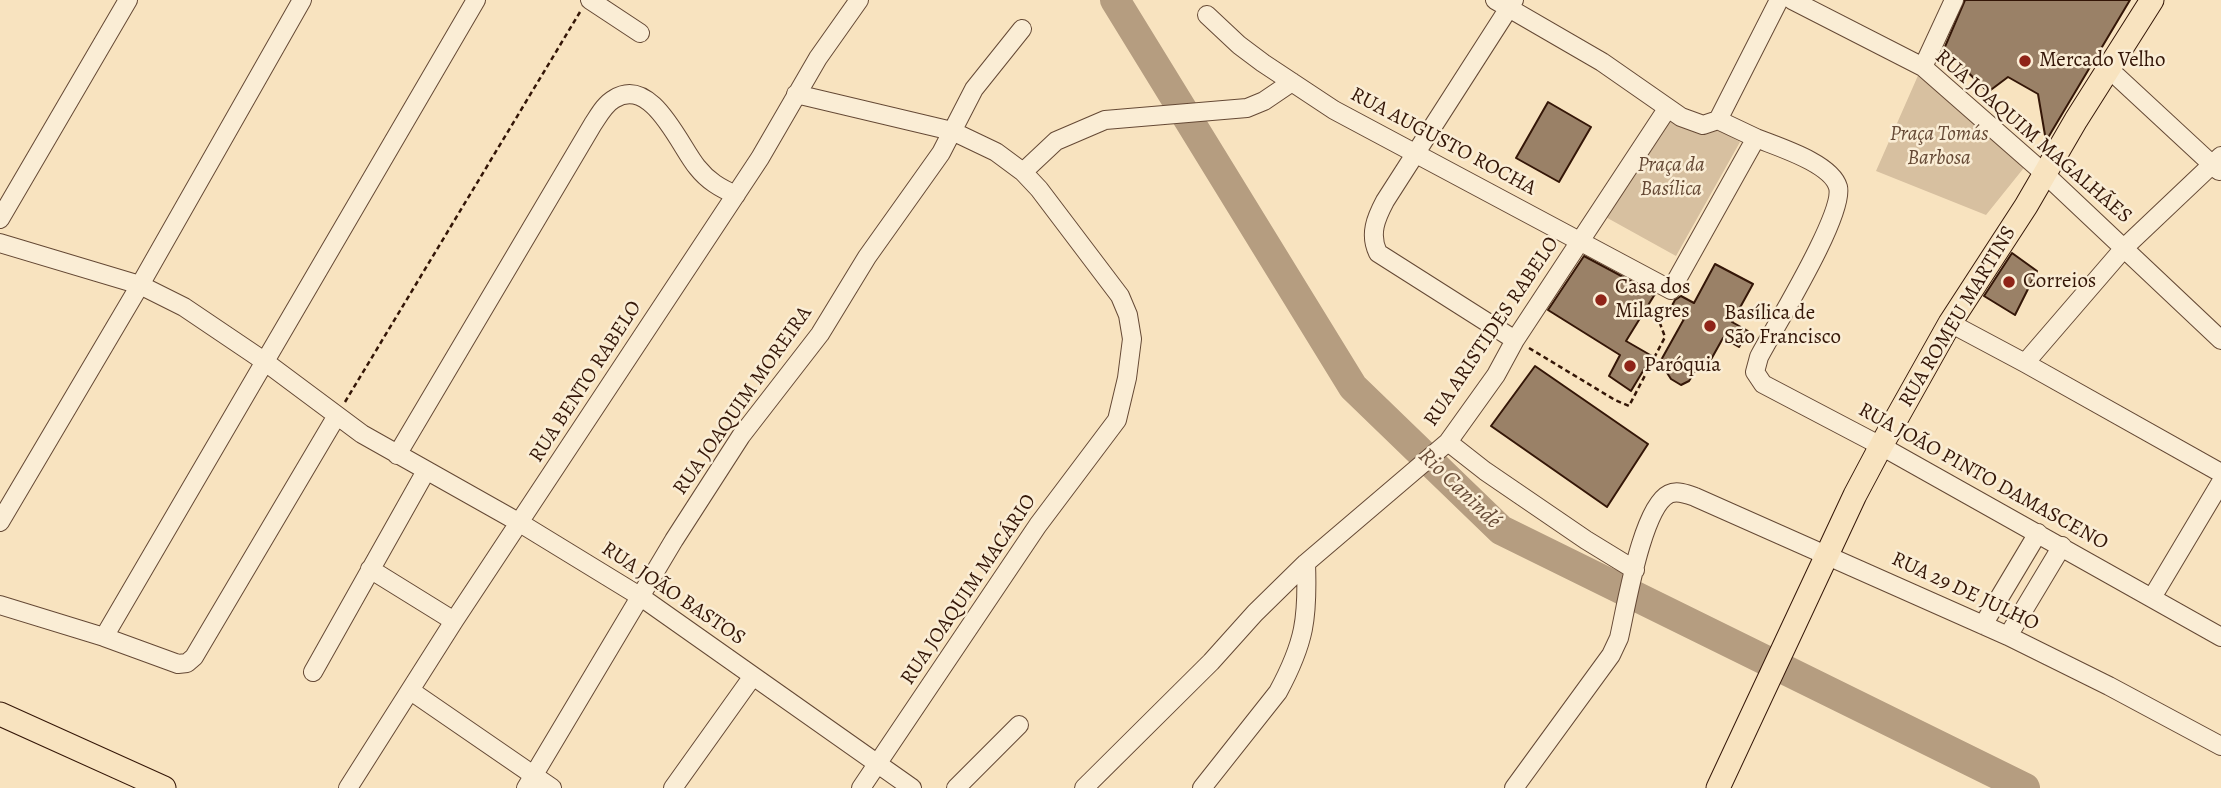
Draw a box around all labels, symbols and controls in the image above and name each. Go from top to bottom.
street label: RUA JOAQUIM MAGALHÃES [1929,45,2137,229]
place label: Mercado Velho [2039,48,2165,74]
marker: Mercado Velho [2017,53,2033,69]
street label: RUA AUGUSTO ROCHA [1346,82,1540,202]
park label: Praça Tomás Barbosa [1890,122,1988,172]
park label: Praça da Basílica [1637,153,1705,203]
street label: RUA ROMEU MARTINS [1894,222,2022,412]
street label: RUA ARISTIDES RABELO [1419,232,1565,432]
place label: Correios [2023,269,2096,295]
marker: Correios [2001,274,2017,290]
place label: Casa dos Milagres [1615,275,1690,325]
marker: Casa dos Milagres [1593,292,1609,308]
street label: RUA BENTO RABELO [524,296,648,468]
place label: Basílica de São Francisco [1724,301,1841,351]
street label: RUA JOAQUIM MOREIRA [668,302,818,500]
marker: Basílica de São Francisco [1702,318,1718,334]
place label: Paróquia [1644,353,1721,379]
marker: Paróquia [1622,358,1638,374]
street label: RUA JOÃO PINTO DAMASCENO [1854,398,2112,556]
water label: Rio Canindé [1412,443,1506,535]
street label: RUA JOAQUIM MACÁRIO [896,490,1042,690]
street label: RUA JOÃO BASTOS [596,537,750,651]
street label: RUA 29 DE JULHO [1887,547,2043,637]

